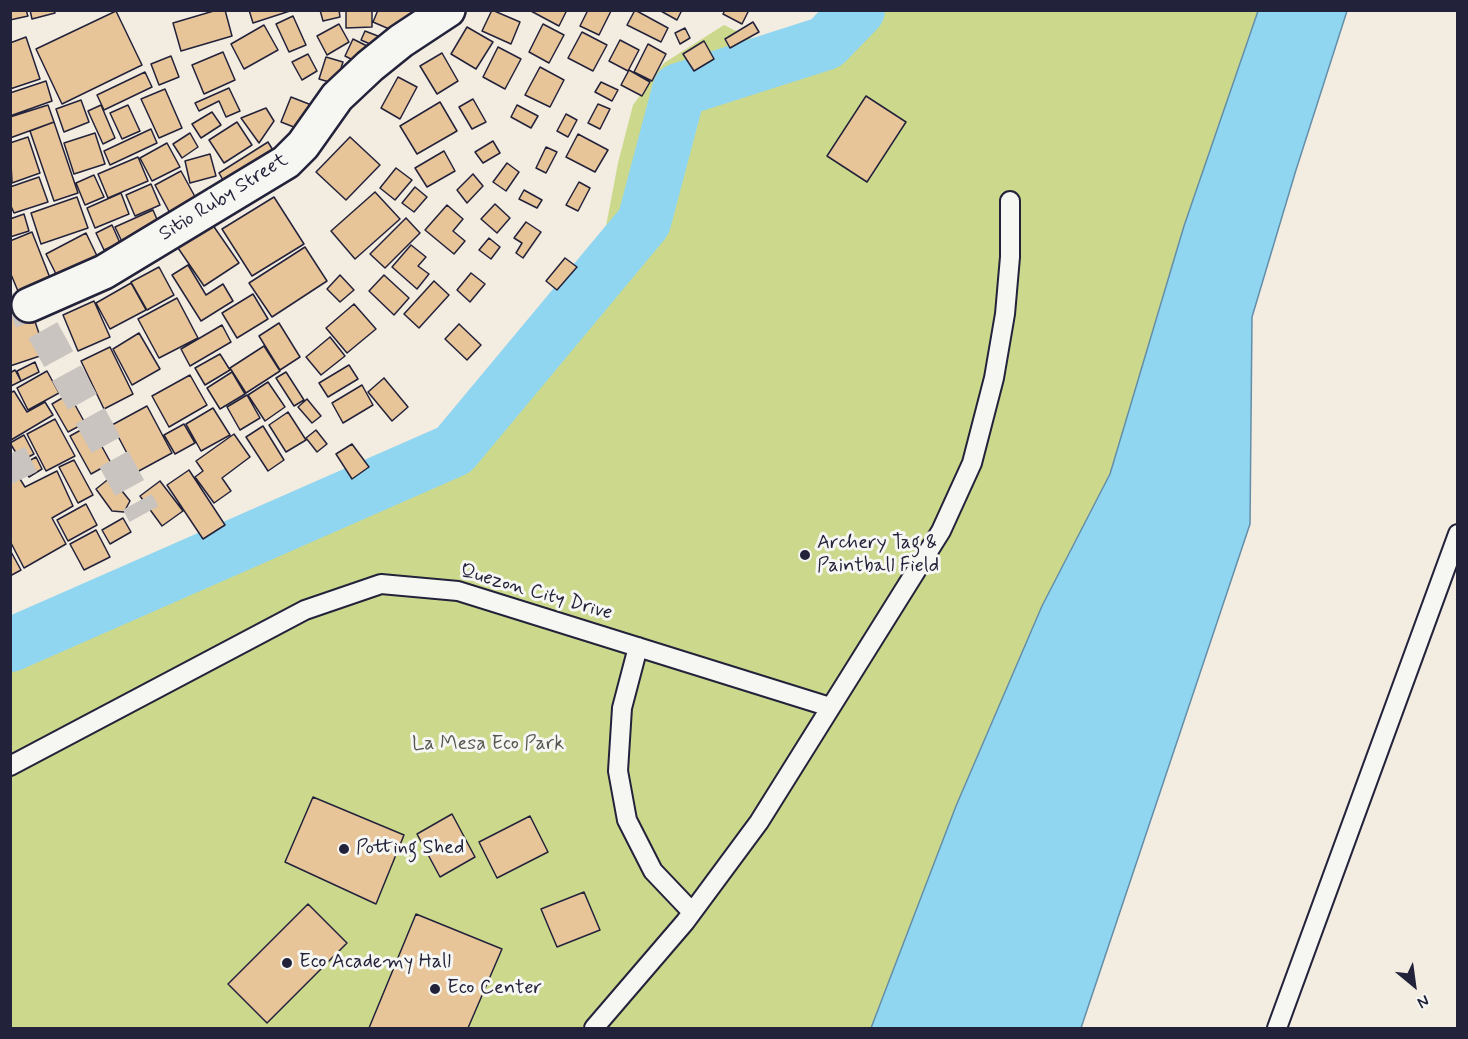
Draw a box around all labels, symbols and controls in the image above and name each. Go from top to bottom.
street label: Sitio Ruby Street [155,149,293,247]
place label: Archery Tag & Paintball Field [817,532,939,579]
marker: Archery Tag & Paintball Field [798,548,812,562]
street label: Quezon City Drive [457,560,615,626]
park label: La Mesa Eco Park [412,733,564,757]
place label: Potting Shed [356,837,464,861]
marker: Potting Shed [337,842,351,856]
place label: Eco Academy Hall [299,951,451,975]
north arrow [1384,955,1444,1015]
marker: Eco Academy Hall [280,956,294,970]
place label: Eco Center [447,977,542,1001]
marker: Eco Center [428,982,442,996]
text: N [1413,989,1433,1013]

